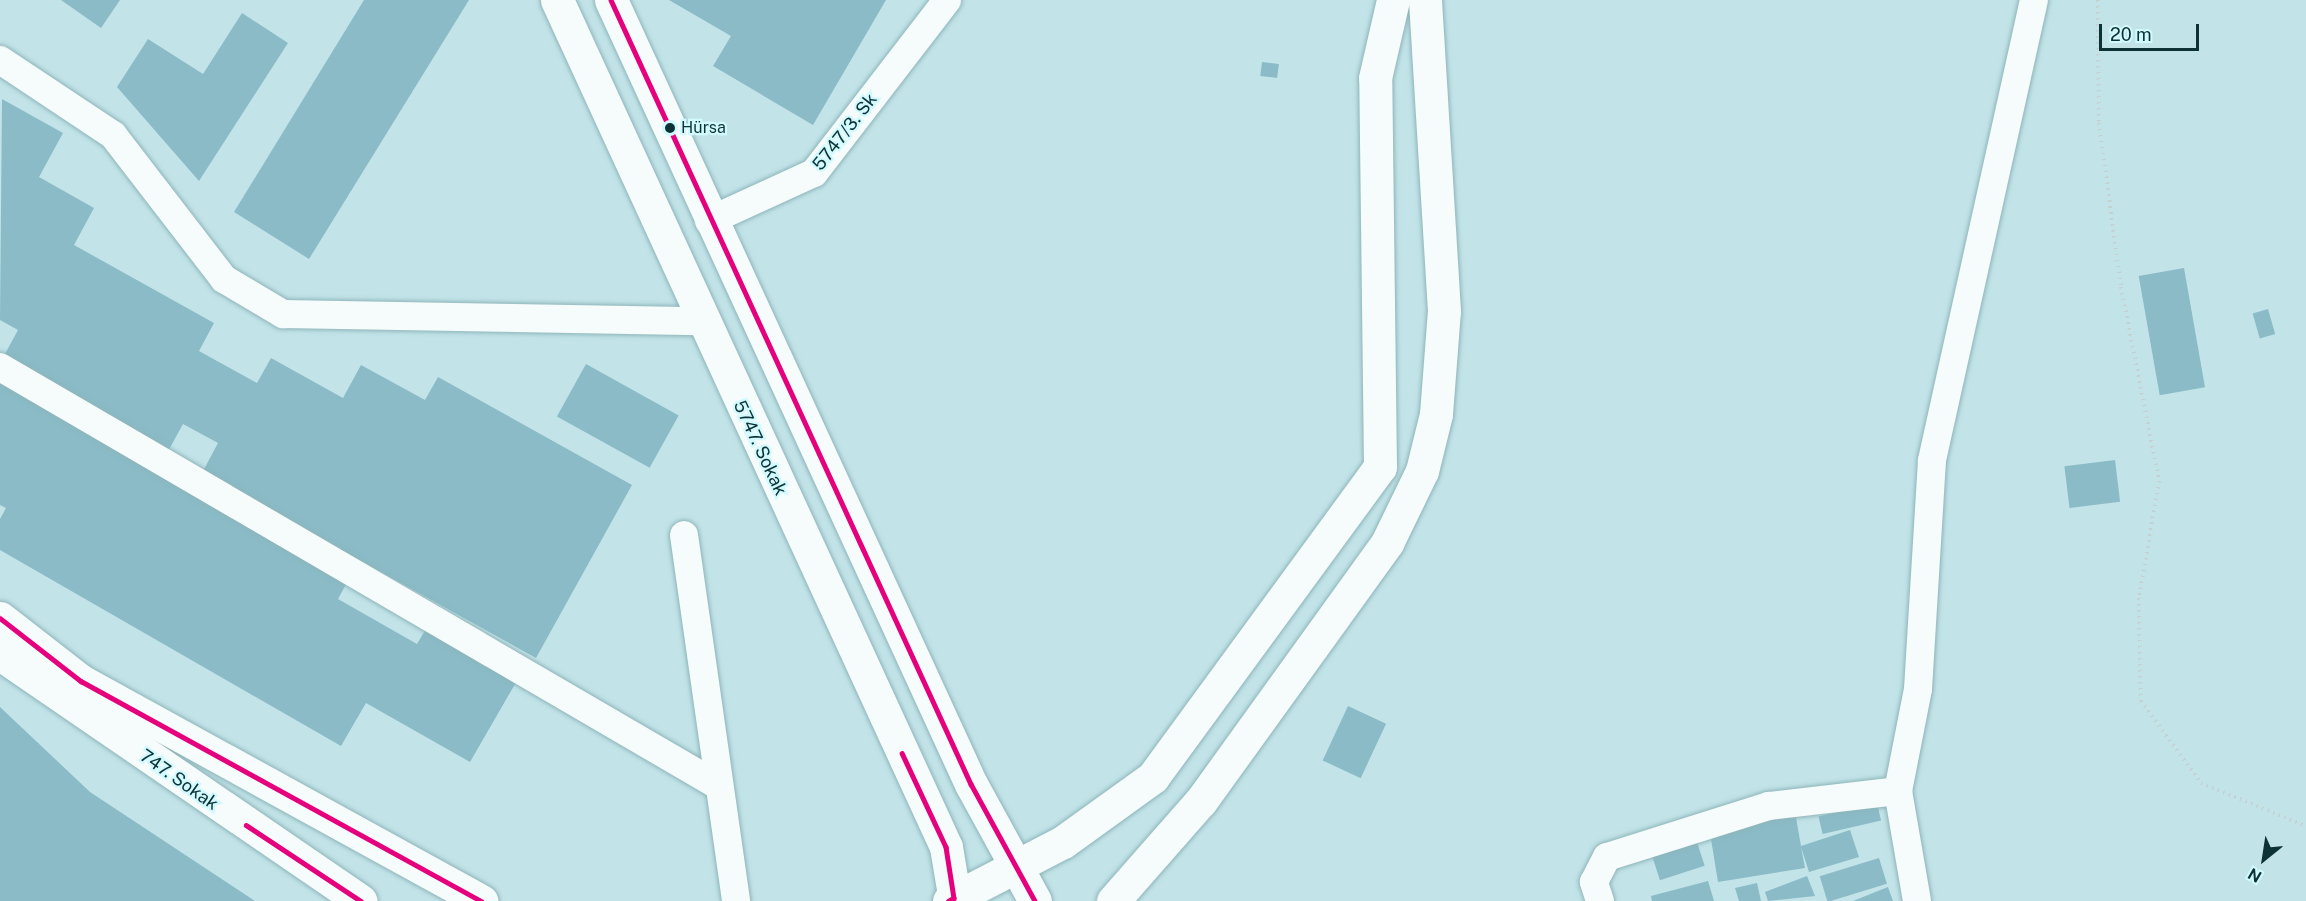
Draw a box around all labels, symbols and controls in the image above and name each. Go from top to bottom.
scale bar [2102,12,2202,50]
text: 20 m [2110,24,2152,45]
street label: 5747/3. Sk [808,89,882,175]
place label: Hürsa [681,118,726,138]
marker: Hürsa [664,122,676,134]
street label: 5747. Sokak [729,397,791,499]
street label: 747. Sokak [136,745,222,815]
north arrow [2234,829,2294,889]
text: N [2245,864,2265,886]

